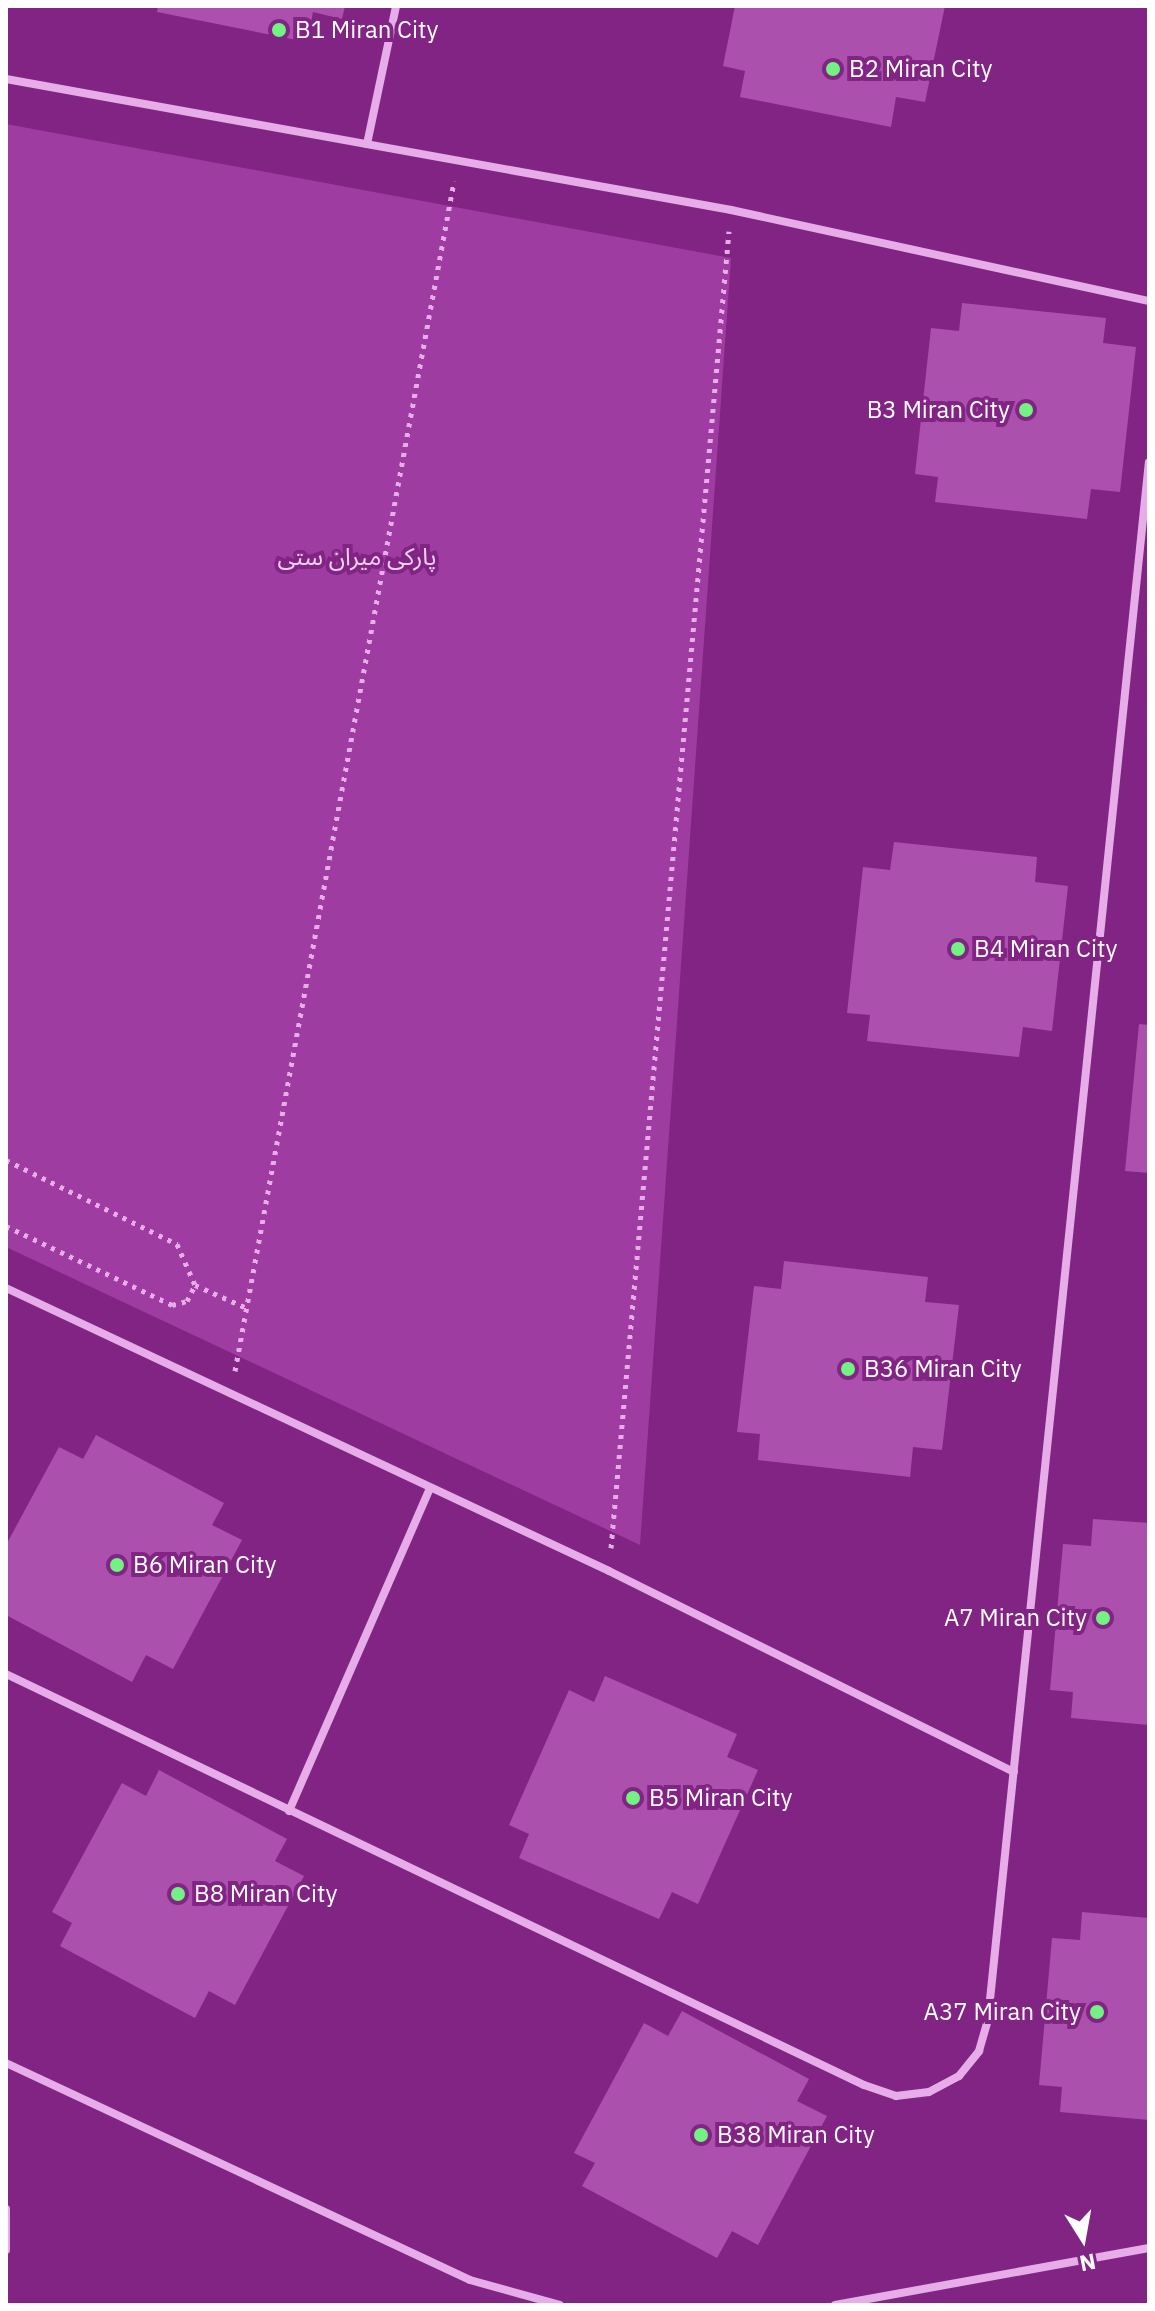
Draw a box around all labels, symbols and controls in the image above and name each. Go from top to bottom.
place label: B1 Miran City [295,16,438,44]
marker: B1 Miran City [270,21,288,39]
place label: B2 Miran City [849,55,992,83]
marker: B2 Miran City [824,60,842,78]
place label: B3 Miran City [867,396,1010,424]
marker: B3 Miran City [1017,401,1035,419]
park label: پارکی میران ستی [278,543,436,571]
place label: B4 Miran City [974,935,1117,963]
marker: B4 Miran City [949,940,967,958]
place label: B36 Miran City [864,1355,1022,1383]
marker: B36 Miran City [839,1360,857,1378]
place label: B6 Miran City [133,1551,276,1579]
marker: B6 Miran City [108,1556,126,1574]
place label: A7 Miran City [944,1604,1087,1632]
marker: A7 Miran City [1094,1609,1112,1627]
place label: B5 Miran City [649,1784,792,1812]
marker: B5 Miran City [624,1789,642,1807]
place label: B8 Miran City [194,1880,337,1908]
marker: B8 Miran City [169,1885,187,1903]
place label: A37 Miran City [924,1998,1081,2026]
marker: A37 Miran City [1088,2003,1106,2021]
place label: B38 Miran City [717,2121,875,2149]
marker: B38 Miran City [692,2126,710,2144]
north arrow [1043,2199,1123,2279]
text: N [1077,2247,1098,2279]

